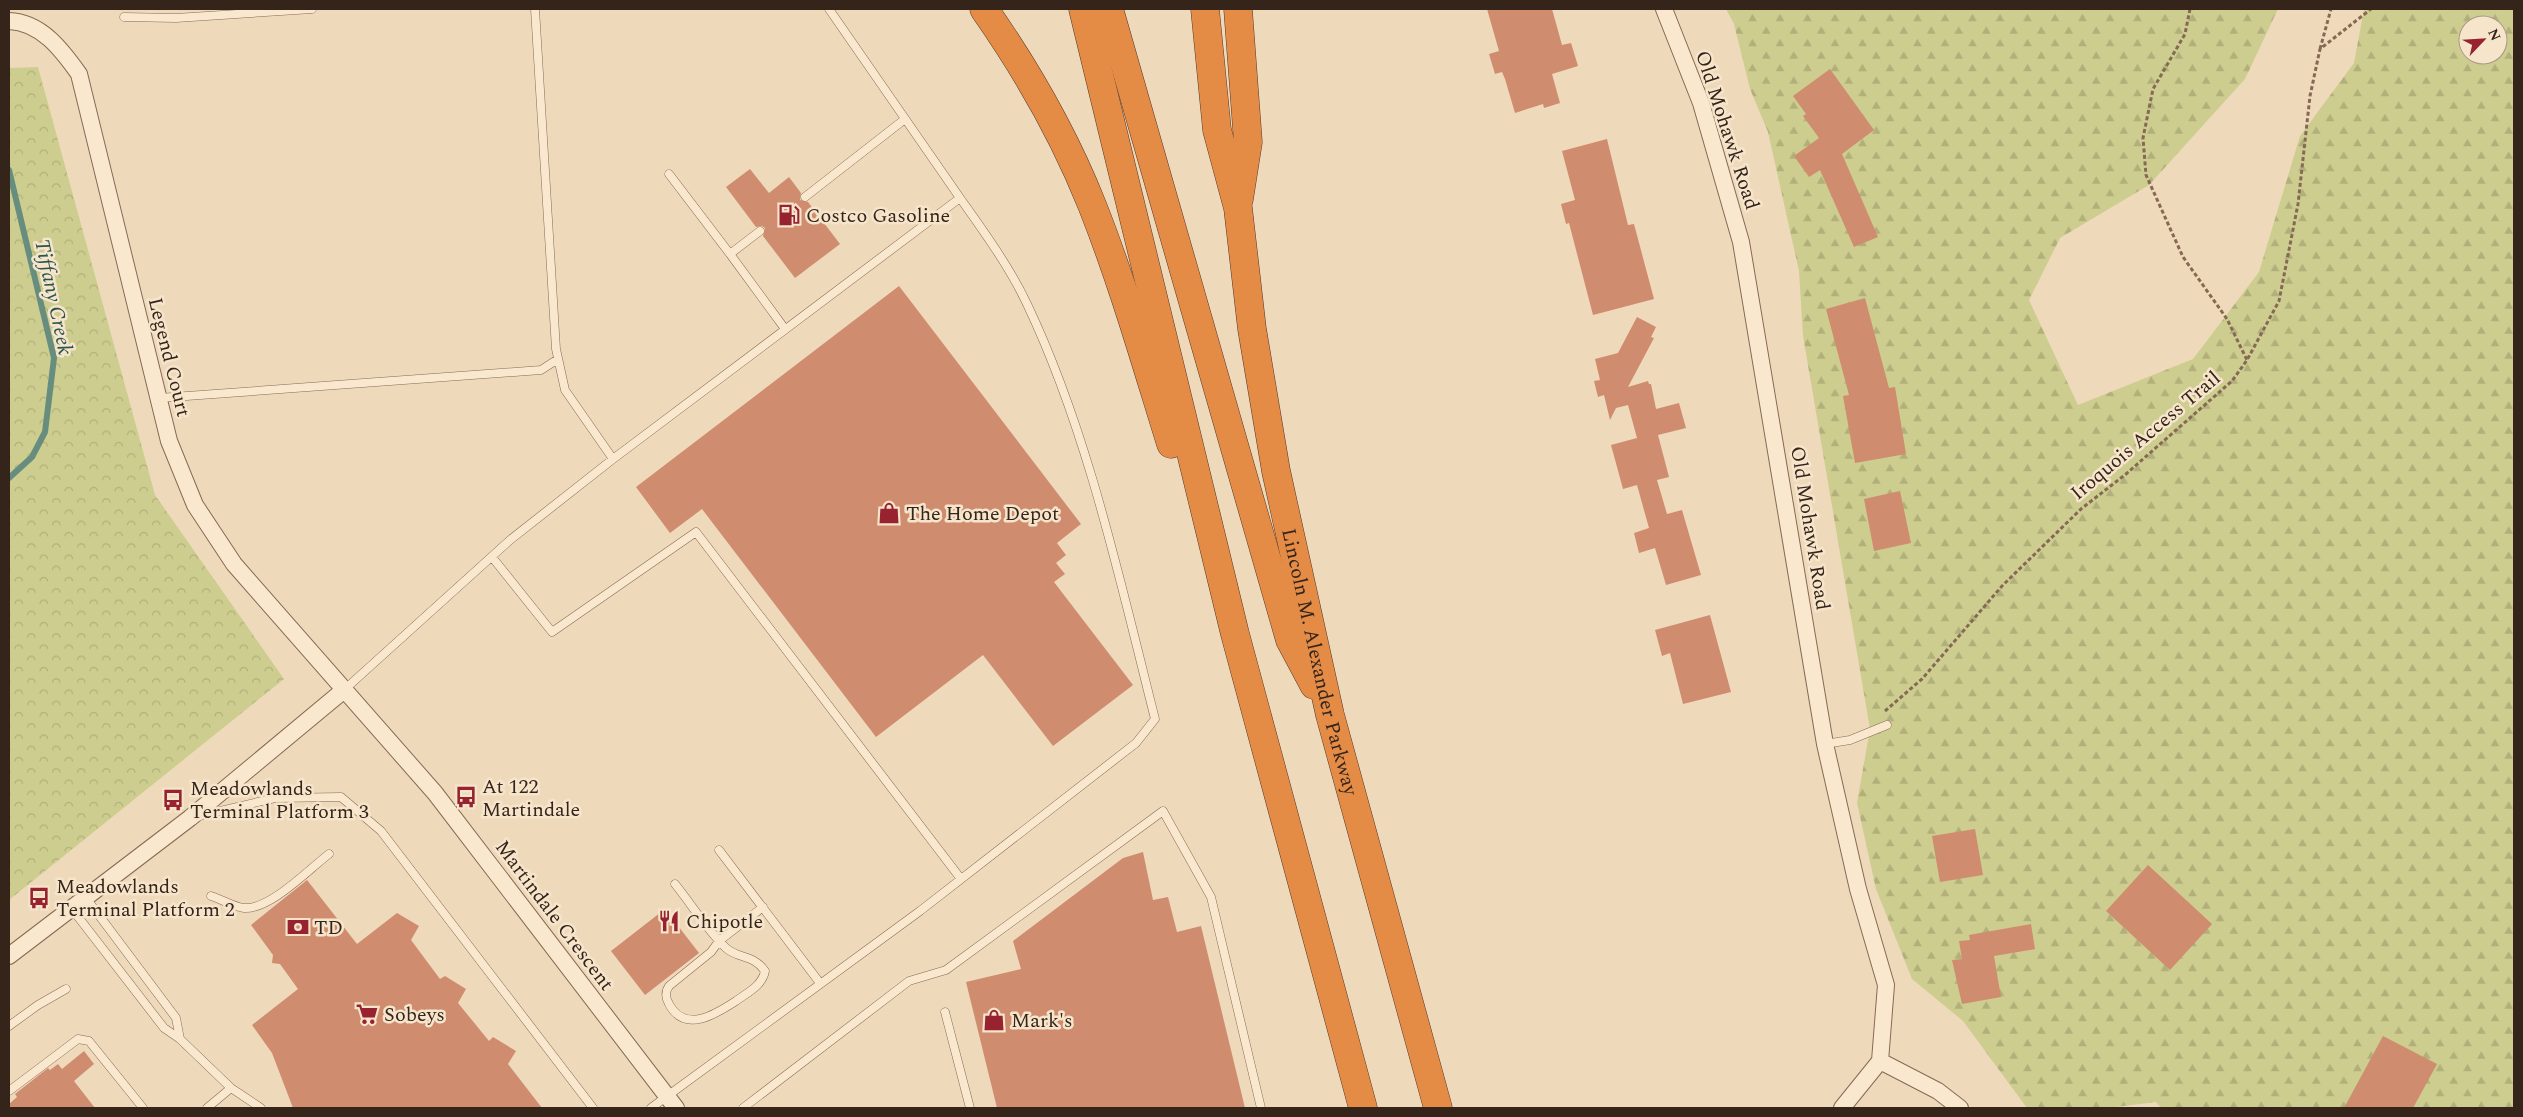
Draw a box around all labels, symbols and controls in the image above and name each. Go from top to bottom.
north arrow [2458,15,2508,65]
text: N [2482,25,2506,44]
street label: Old Mohawk Road [1687,47,1767,214]
place label: Costco Gasoline [806,201,950,231]
fuel station icon: Costco Gasoline [776,202,802,228]
water label: Tiffany Creek [25,236,81,358]
street label: Legend Court [140,294,198,420]
street label: Iroquois Access Trail [2064,364,2227,508]
street label: Old Mohawk Road [1782,444,1838,612]
place label: The Home Depot [906,499,1059,529]
shop icon: The Home Depot [876,500,902,526]
street label: Lincoln M. Alexander Parkway [1273,526,1366,800]
place label: At 122 Martindale [482,772,580,825]
place label: Meadowlands Terminal Platform 3 [190,774,369,827]
bus stop icon: At 122 Martindale [453,784,479,810]
bus stop icon: Meadowlands Terminal Platform 3 [160,787,186,813]
street label: Martindale Crescent [487,834,621,997]
place label: Meadowlands Terminal Platform 2 [56,872,235,925]
bus stop icon: Meadowlands Terminal Platform 2 [26,885,52,911]
place label: Chipotle [686,907,763,937]
restaurant icon: Chipotle [656,908,682,934]
place label: TD [314,913,343,943]
bank icon: TD [285,914,311,940]
place label: Sobeys [384,1000,445,1030]
supermarket icon: Sobeys [354,1001,380,1027]
place label: Mark's [1011,1006,1073,1036]
shop icon: Mark's [981,1007,1007,1033]

